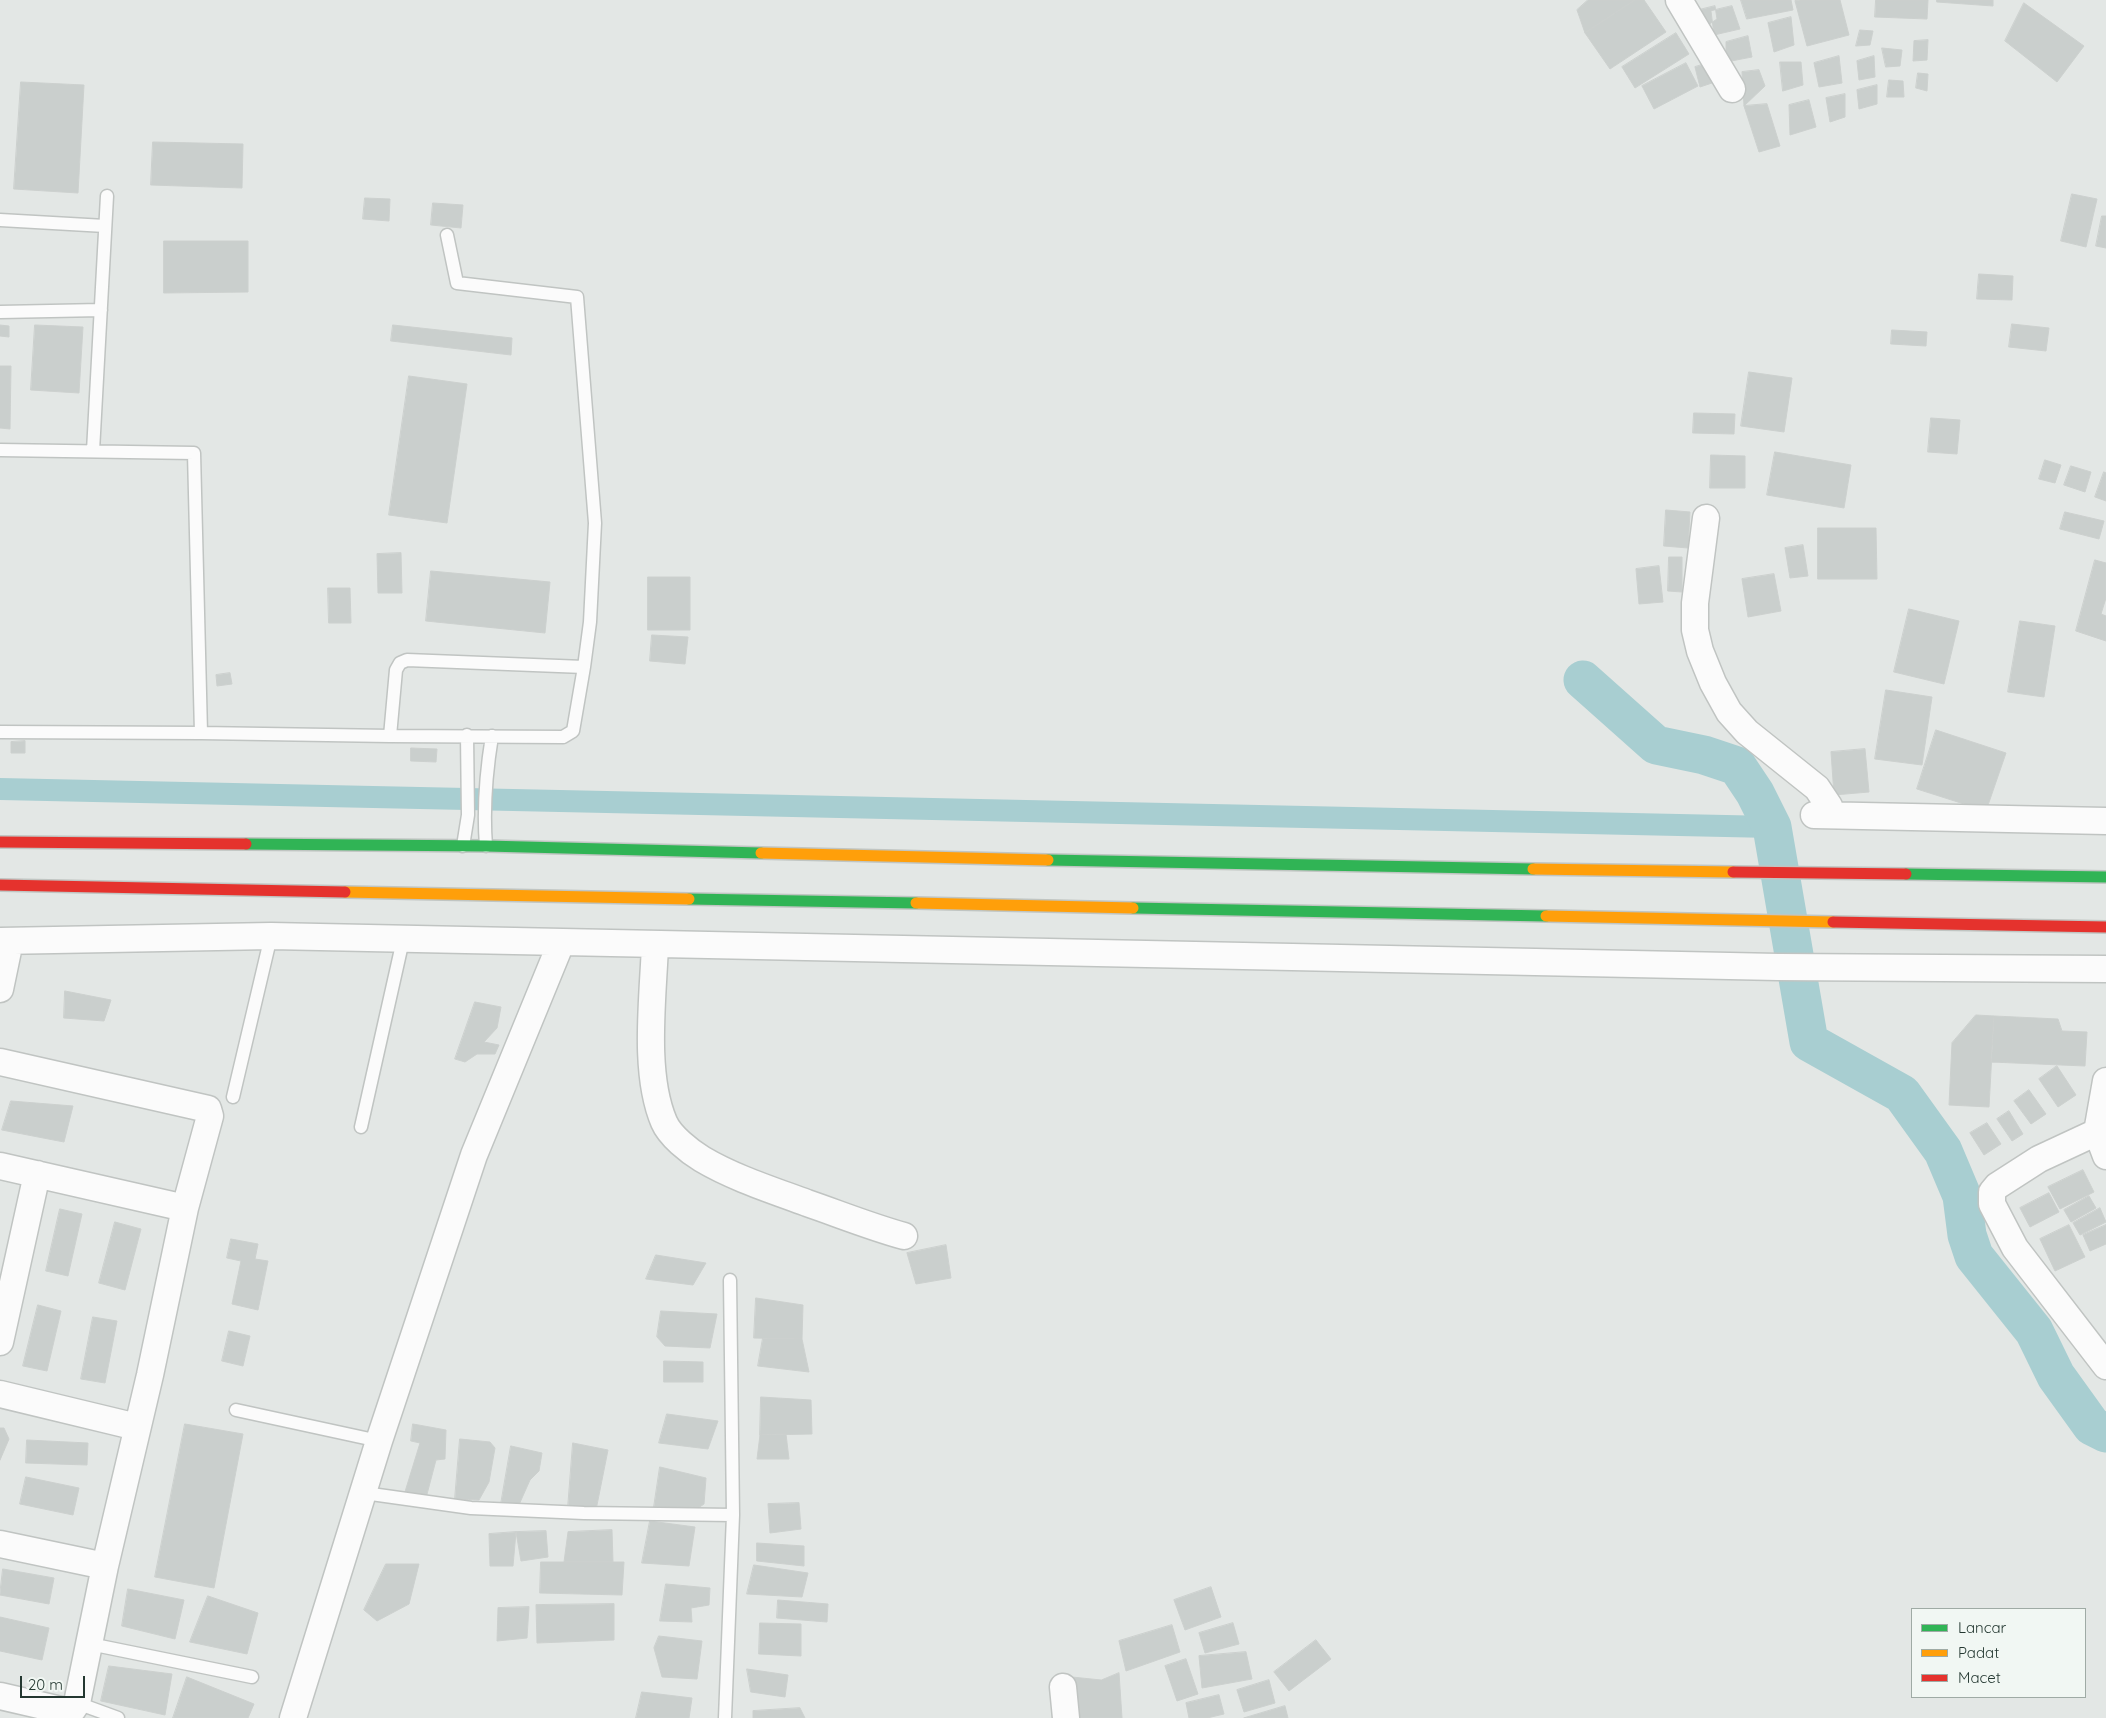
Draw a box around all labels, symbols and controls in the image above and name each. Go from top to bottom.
legend [1911,1608,2086,1698]
text: Lancar [1958,1618,2006,1637]
text: Padat [1958,1643,1999,1662]
scale bar [22,1666,88,1698]
text: Macet [1958,1668,2001,1687]
text: 20 m [28,1675,63,1694]

